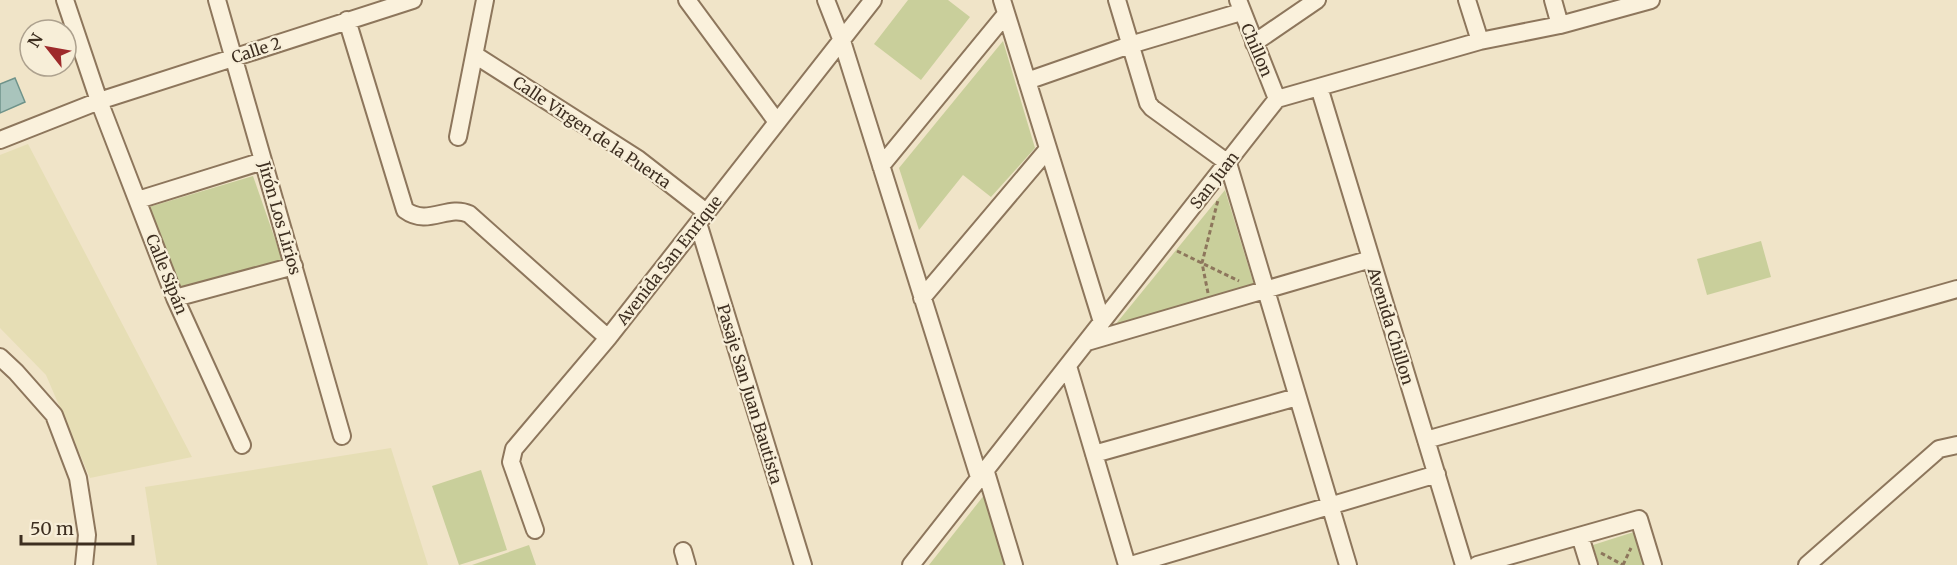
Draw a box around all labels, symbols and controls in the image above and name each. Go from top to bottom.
north arrow [18,18,78,78]
street label: Chillon [1237,20,1277,80]
text: N [23,29,47,51]
street label: Calle 2 [229,33,283,67]
street label: Calle Virgen de la Puerta [509,72,675,193]
street label: San Juan [1185,147,1243,213]
street label: Jirón Los Lirios [254,158,306,277]
street label: Avenida San Enrique [612,191,726,330]
street label: Calle Sipán [142,231,192,317]
street label: Avenida Chillon [1363,264,1418,387]
street label: Pasaje San Juan Bautista [713,302,787,487]
scale bar [21,508,134,546]
text: 50 m [30,517,74,540]

